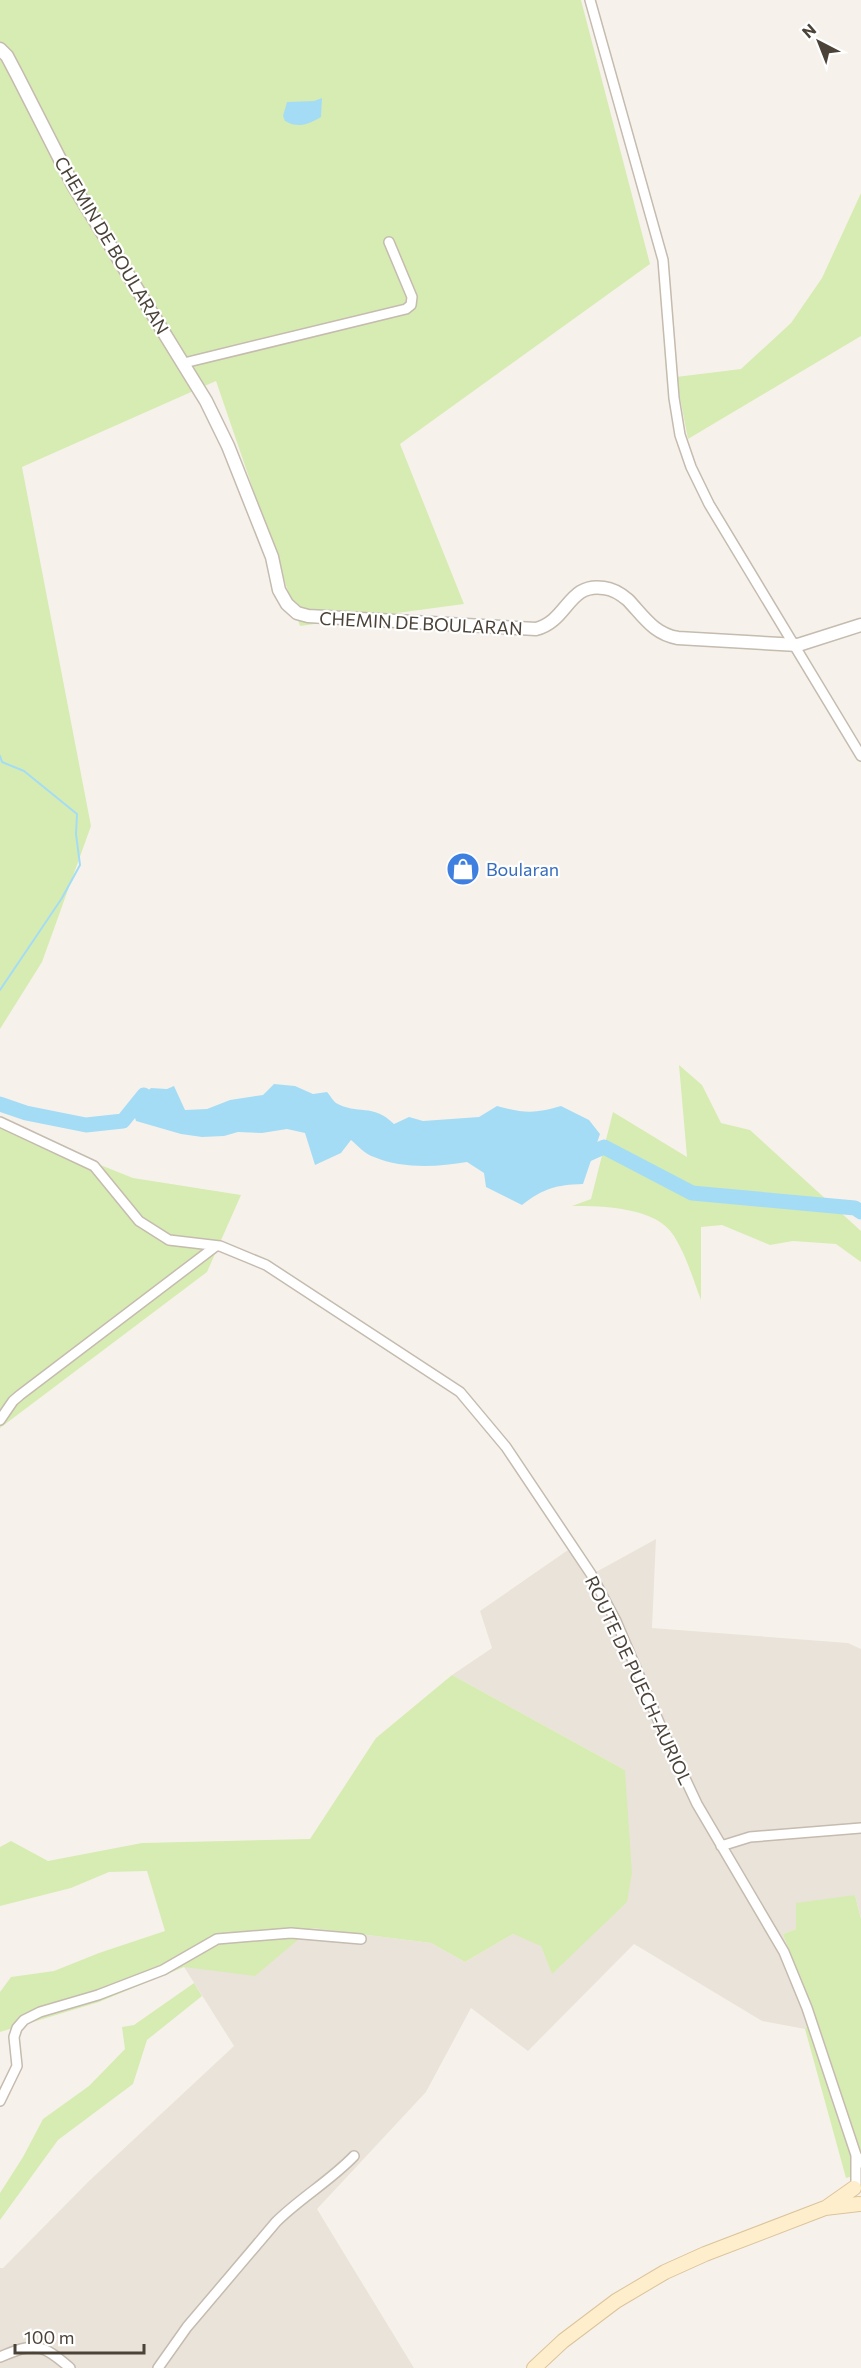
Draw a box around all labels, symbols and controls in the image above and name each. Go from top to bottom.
north arrow [789,12,849,72]
text: N [798,19,819,42]
street label: CHEMIN DE BOULARAN [50,152,174,338]
street label: CHEMIN DE BOULARAN [319,607,523,639]
shop icon: Boularan [445,851,481,887]
place label: Boularan [486,858,559,880]
street label: ROUTE DE PUECH-AURIOL [581,1572,697,1788]
scale bar [15,2317,144,2355]
text: 100 m [24,2326,74,2348]

